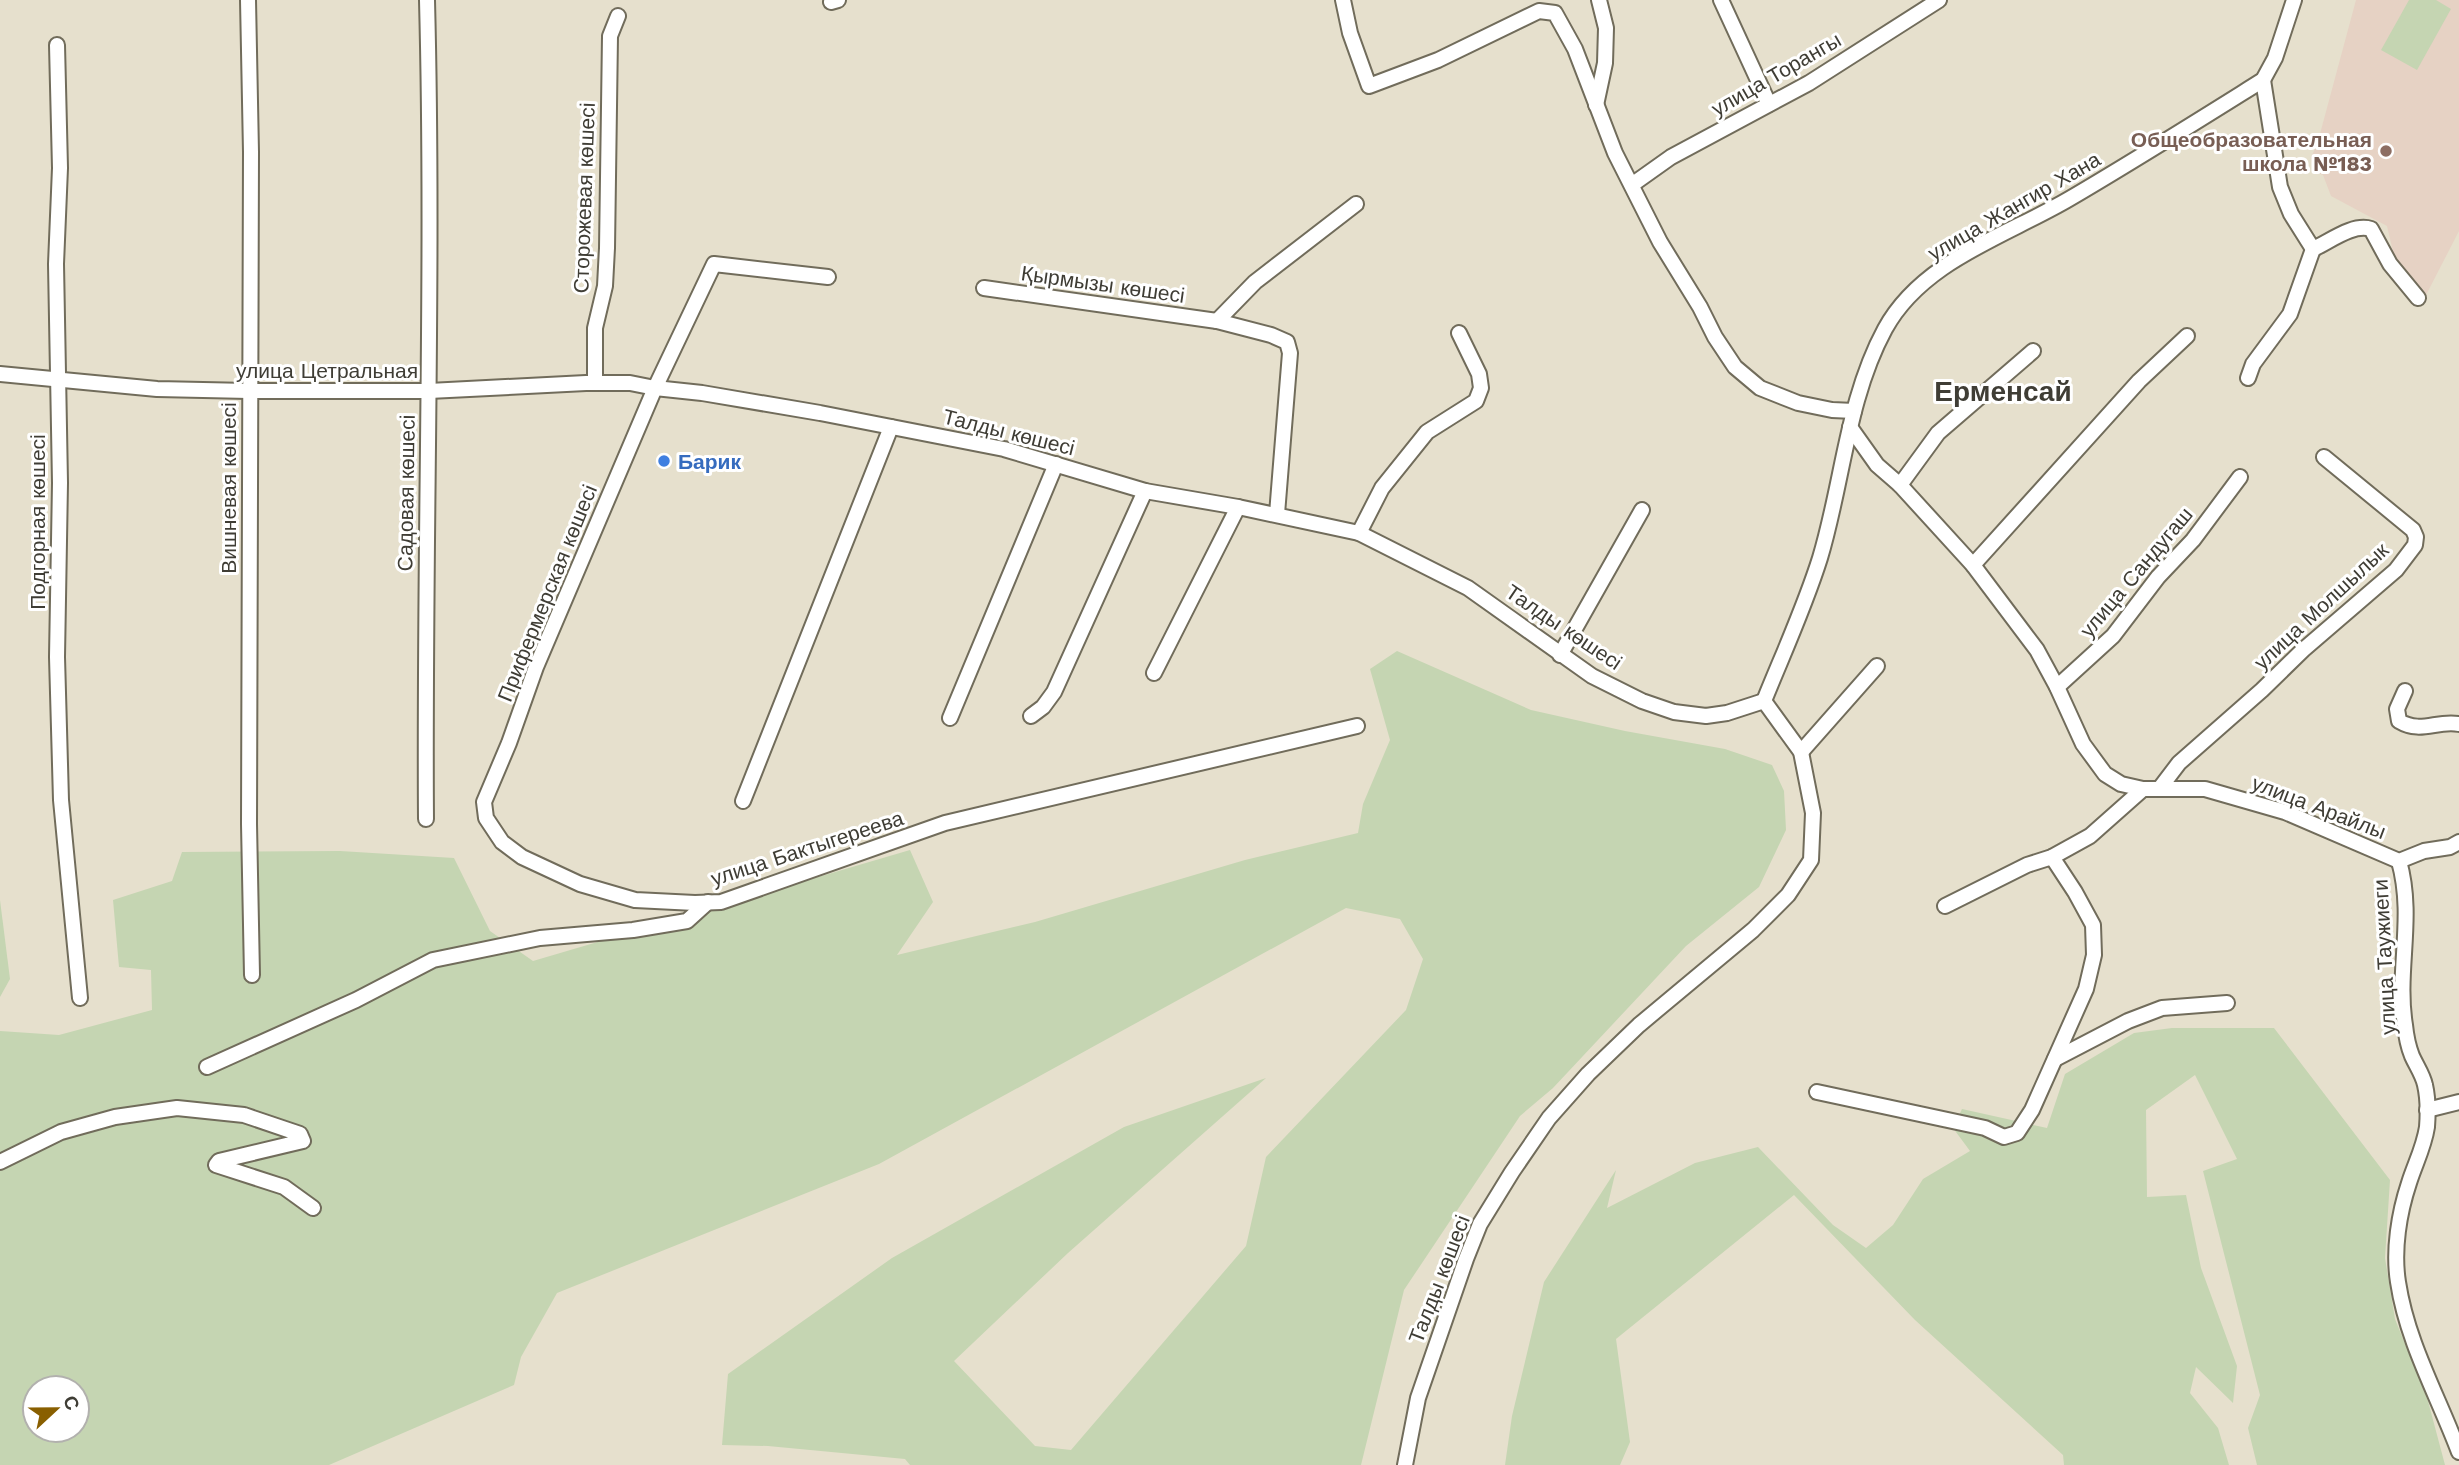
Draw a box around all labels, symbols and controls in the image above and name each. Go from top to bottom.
street label: улица Торангы [1707,27,1845,121]
street label: Сторожевая көшесі [568,102,600,294]
place label: Общеобразовательная школа №183 [2131,127,2372,176]
marker: Общеобразовательная школа №183 [2378,143,2394,159]
street label: улица Жангир Хана [1923,146,2105,266]
street label: Қырмызы көшесі [1020,260,1186,308]
street label: улица Цетральная [236,358,418,383]
district label: Ерменсай [1934,375,2072,408]
street label: Вишневая көшесі [216,402,241,574]
street label: Талды көшесі [941,404,1077,460]
street label: Садовая көшесі [392,414,420,572]
street label: Подгорная көшесі [25,434,50,610]
place label: Барик [678,449,742,474]
marker: Барик [656,453,672,469]
street label: Прифермерская көшесі [492,481,602,705]
street label: улица Сандугаш [2074,502,2198,642]
street label: улица Молшылык [2249,537,2394,675]
street label: Талды көшесі [1501,579,1627,675]
street label: улица Арайлы [2249,770,2389,844]
street label: улица Бактыгереева [708,805,907,891]
street label: улица Таужиеги [2367,879,2401,1035]
street label: Талды көшесі [1403,1212,1475,1346]
north arrow [21,1374,91,1444]
text: С [58,1392,85,1414]

